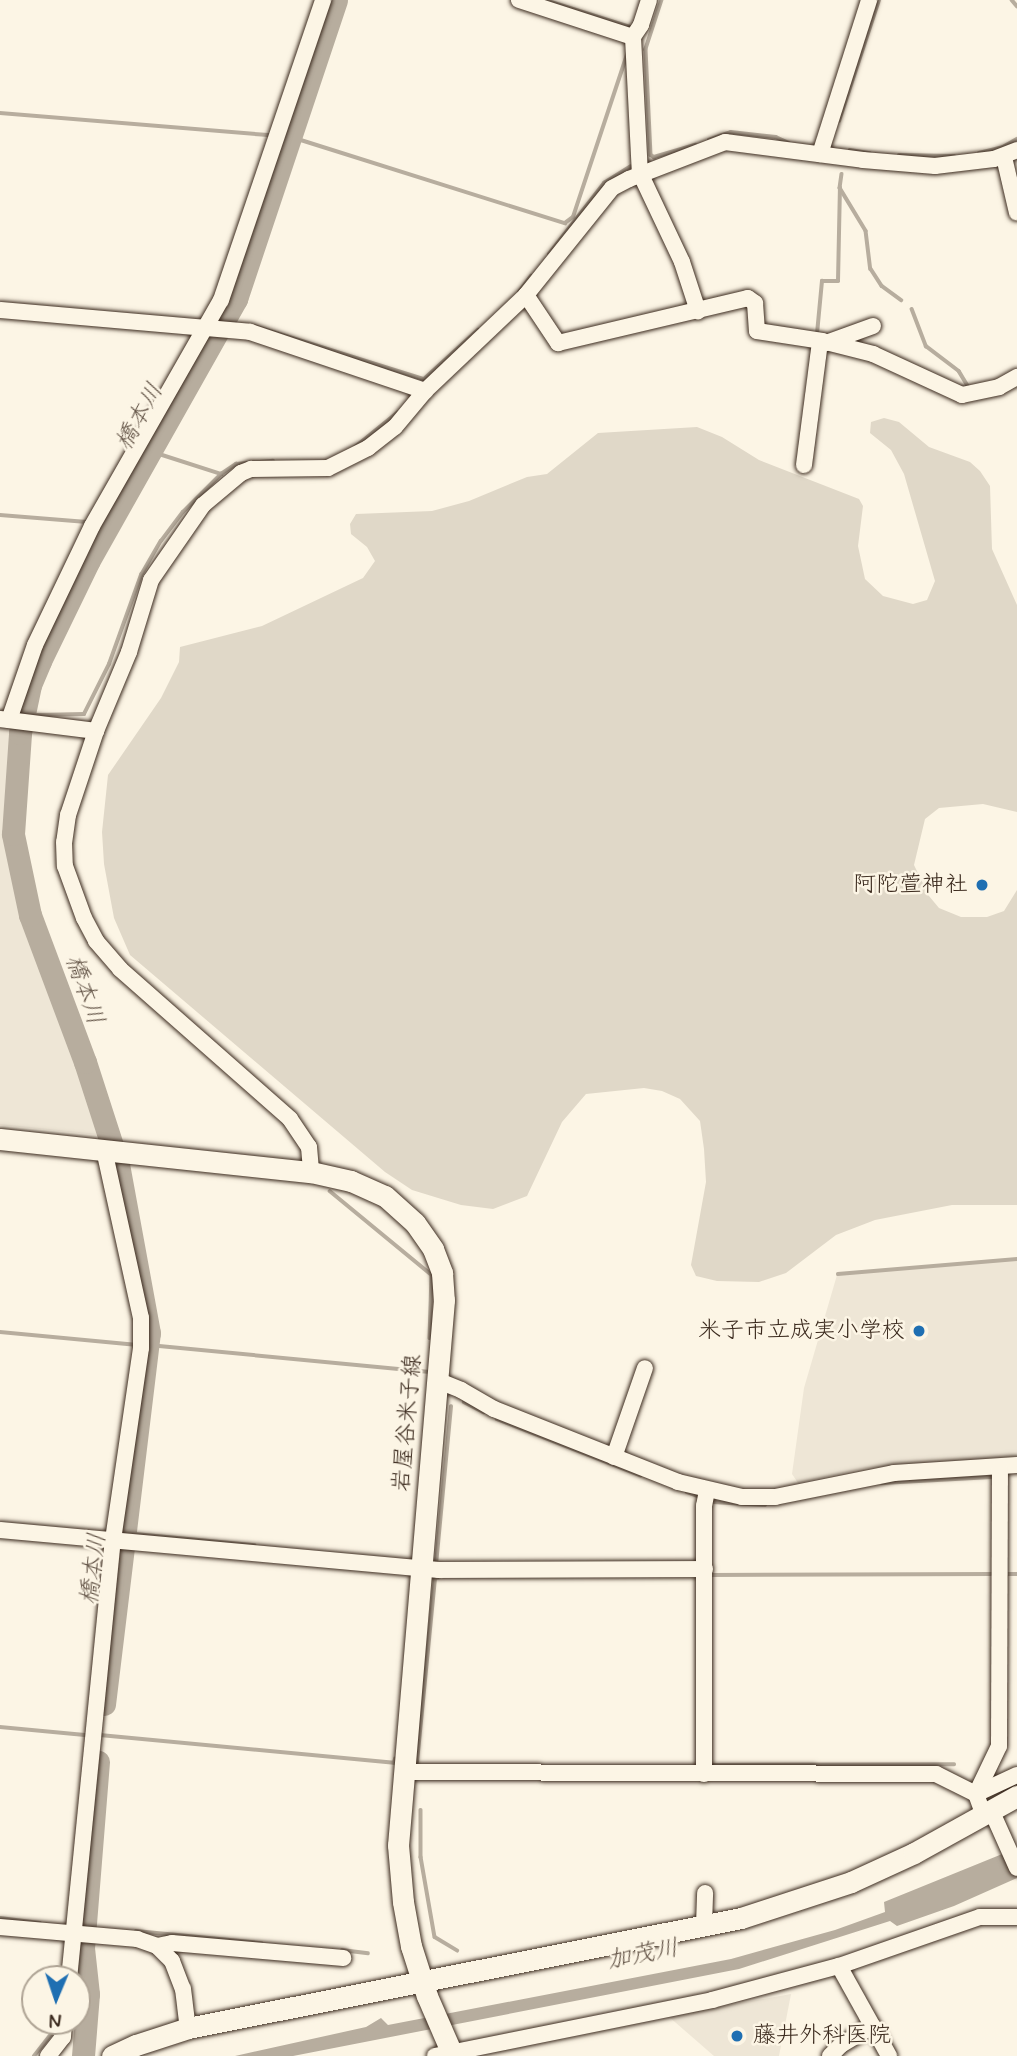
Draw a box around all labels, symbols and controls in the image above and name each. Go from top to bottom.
water label: 橋本川 [110,379,170,455]
place label: 阿陀萱神社 [853,871,968,899]
marker: 阿陀萱神社 [974,877,990,893]
water label: 橋本川 [59,951,109,1029]
place label: 米子市立成実小学校 [698,1317,905,1345]
marker: 米子市立成実小学校 [911,1323,927,1339]
street label: 岩屋谷米子線 [388,1353,428,1493]
water label: 橋本川 [75,1532,113,1606]
water label: 加茂川 [605,1934,681,1976]
north arrow [21,1965,91,2035]
text: N [49,2007,62,2032]
place label: 藤井外科医院 [753,2022,891,2050]
marker: 藤井外科医院 [727,2026,747,2046]

